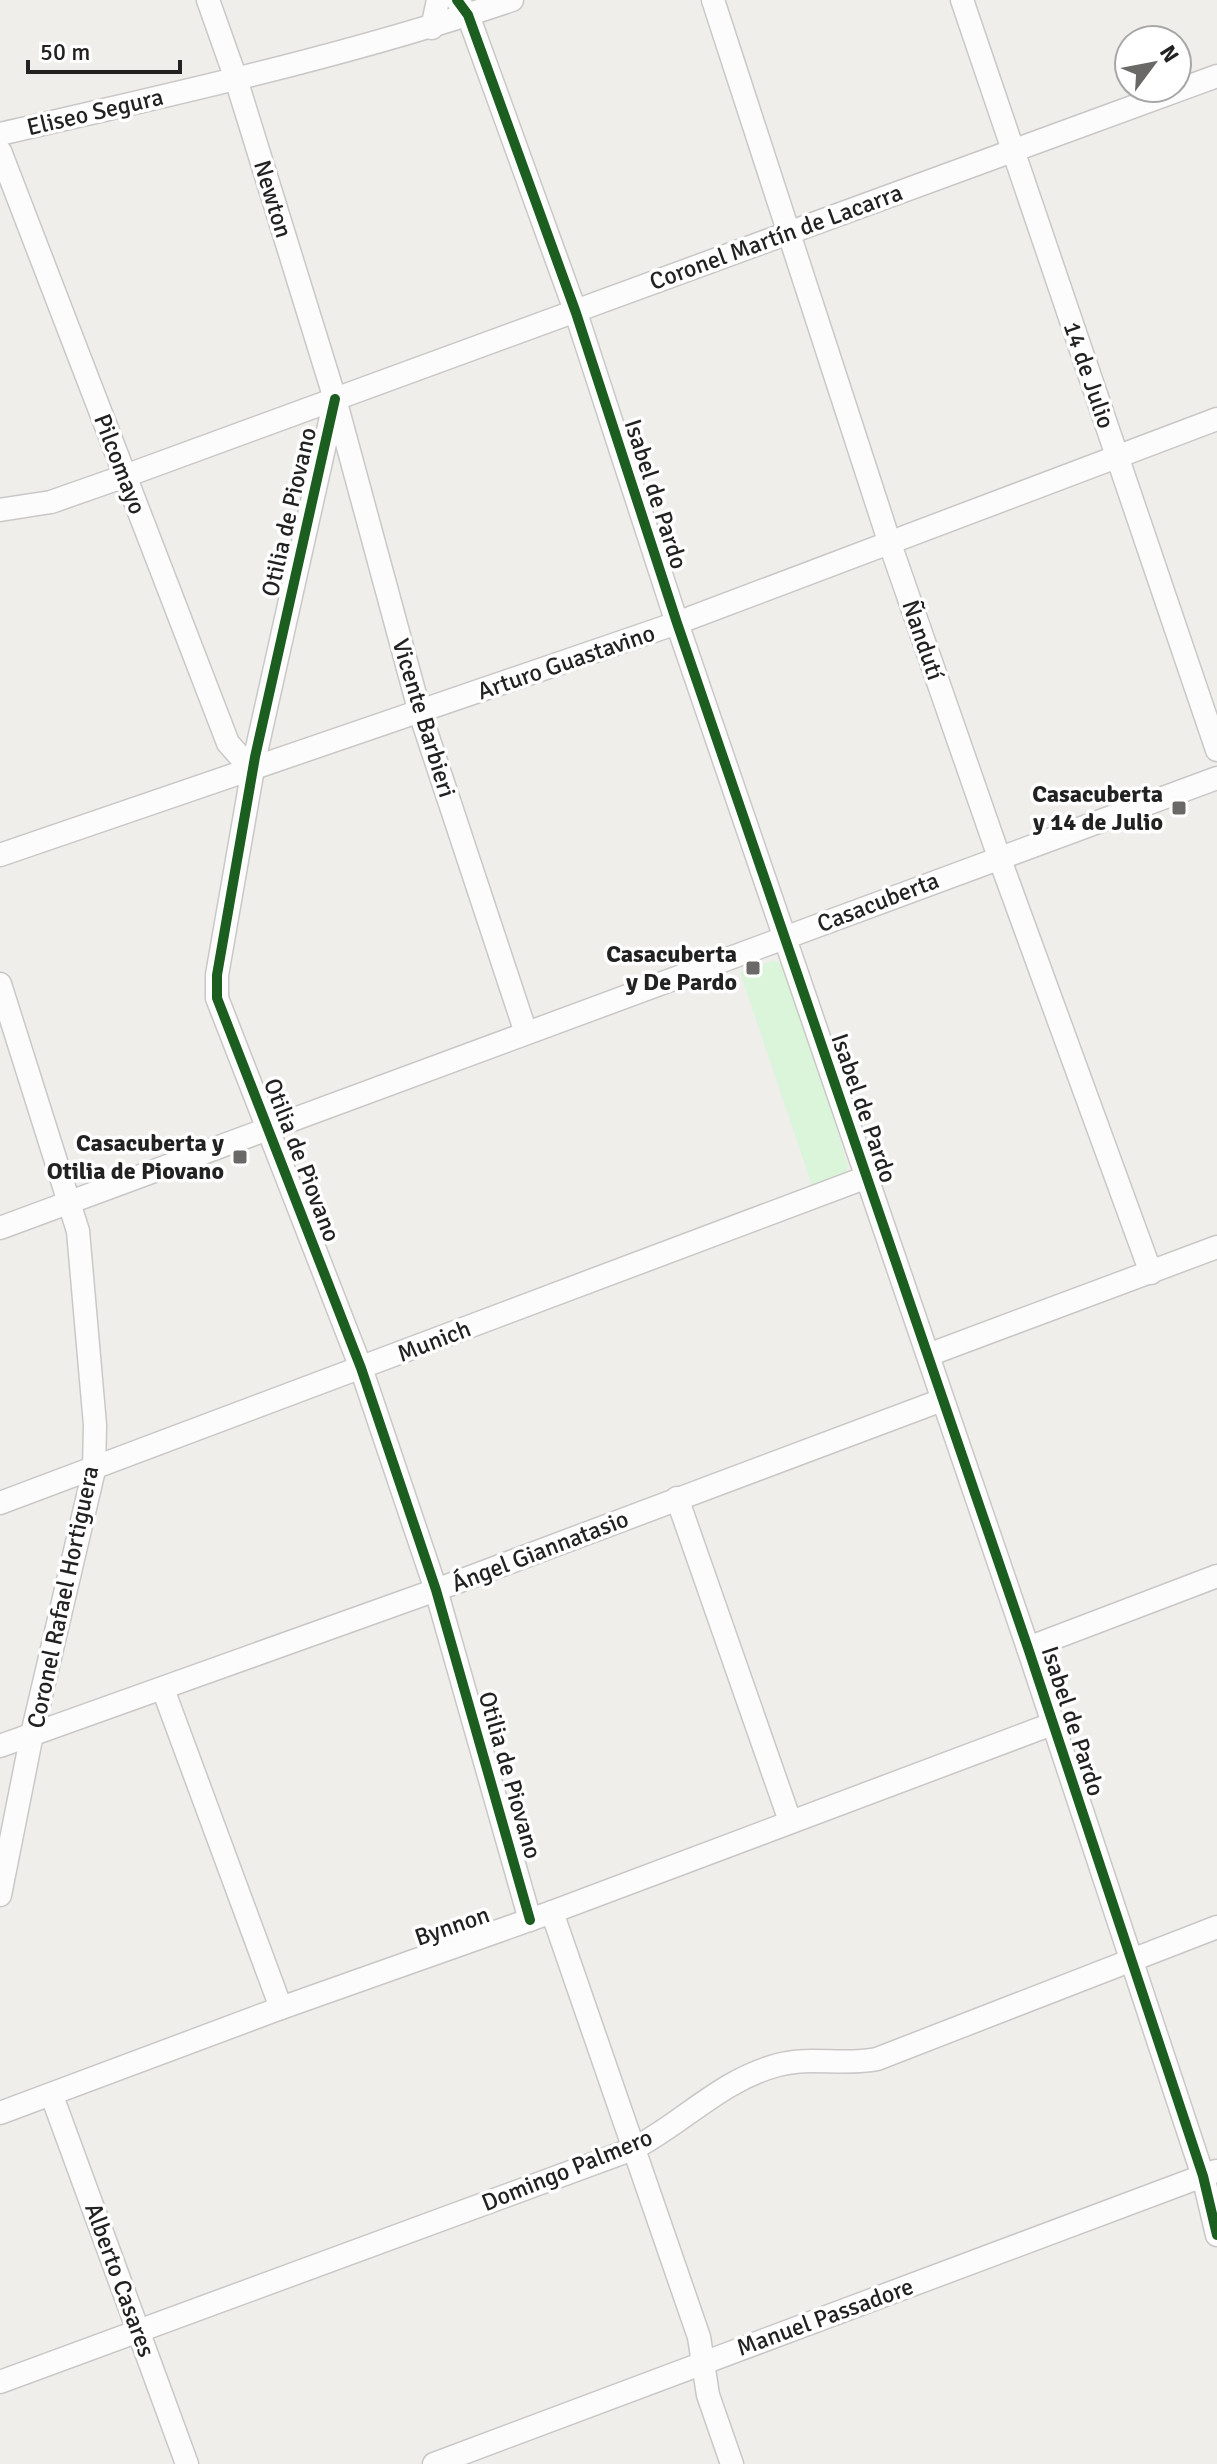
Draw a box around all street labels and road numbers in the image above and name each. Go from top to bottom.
street label: Eliseo Segura [24,82,166,142]
street label: Newton [247,157,299,241]
street label: Coronel Martín de Lacarra [645,177,907,297]
street label: 14 de Julio [1057,318,1121,432]
street label: Pilcomayo [87,410,153,518]
street label: Isabel de Pardo [618,415,694,573]
street label: Otilia de Piovano [255,424,323,600]
street label: Ñandutí [895,596,951,684]
street label: Arturo Guastavino [473,618,659,706]
street label: Vicente Barbieri [386,635,462,801]
street label: Casacuberta [813,865,943,939]
street label: Isabel de Pardo [824,1029,904,1187]
street label: Otilia de Piovano [257,1074,347,1246]
street label: Munich [393,1313,475,1369]
street label: Coronel Rafael Hortiguera [21,1463,105,1731]
street label: Ángel Giannatasio [447,1503,633,1599]
street label: Isabel de Pardo [1035,1642,1111,1800]
street label: Otilia de Piovano [472,1688,548,1862]
street label: Bynnon [411,1899,493,1953]
street label: Domingo Palmero [477,2122,657,2218]
street label: Alberto Casares [78,2199,162,2361]
street label: Manuel Passadore [732,2271,918,2363]

